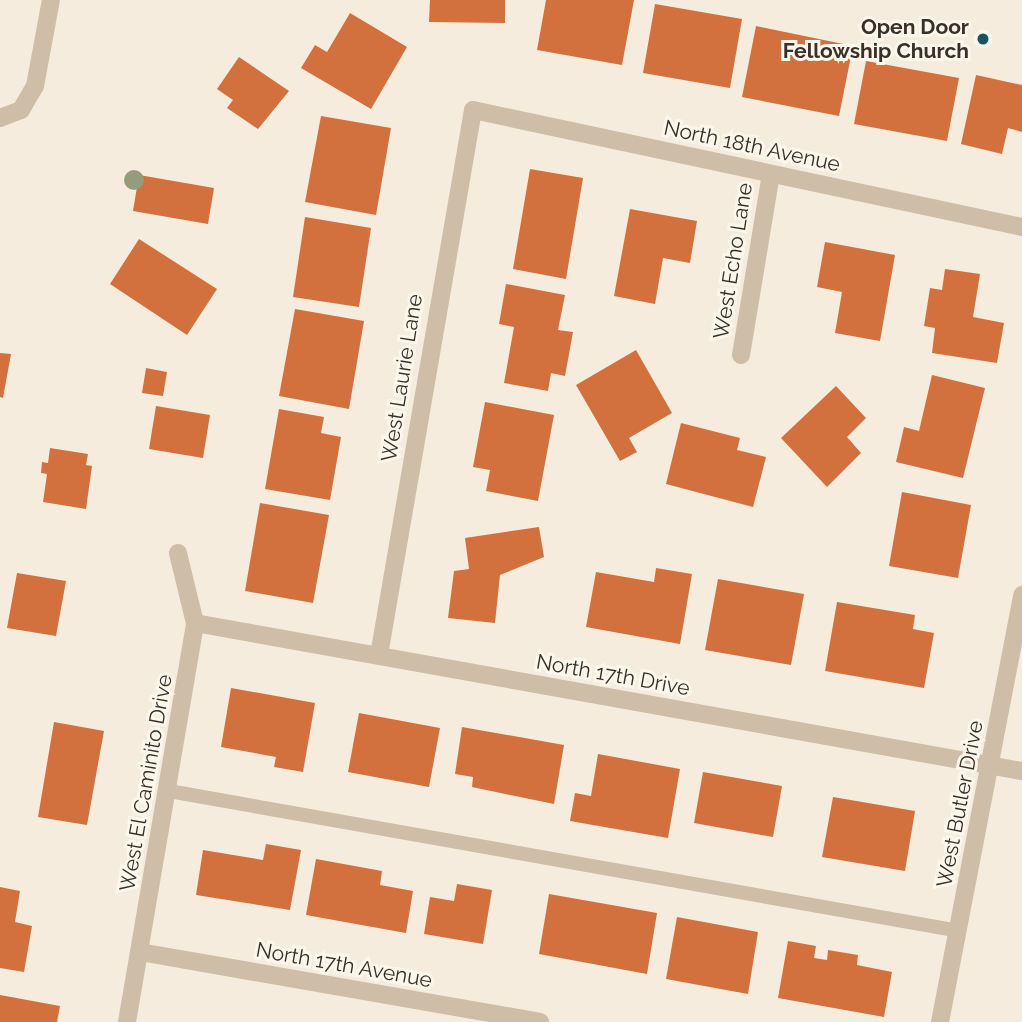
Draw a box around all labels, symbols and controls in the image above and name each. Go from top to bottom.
place label: Open Door Fellowship Church [783,14,969,64]
marker: Open Door Fellowship Church [975,31,991,47]
street label: North 18th Avenue [661,115,843,177]
street label: West Echo Lane [708,181,758,341]
street label: West Laurie Lane [376,292,428,464]
street label: North 17th Drive [534,649,692,701]
street label: West El Caminito Drive [114,672,178,894]
street label: West Butler Drive [931,718,989,890]
street label: North 17th Avenue [254,937,434,993]

